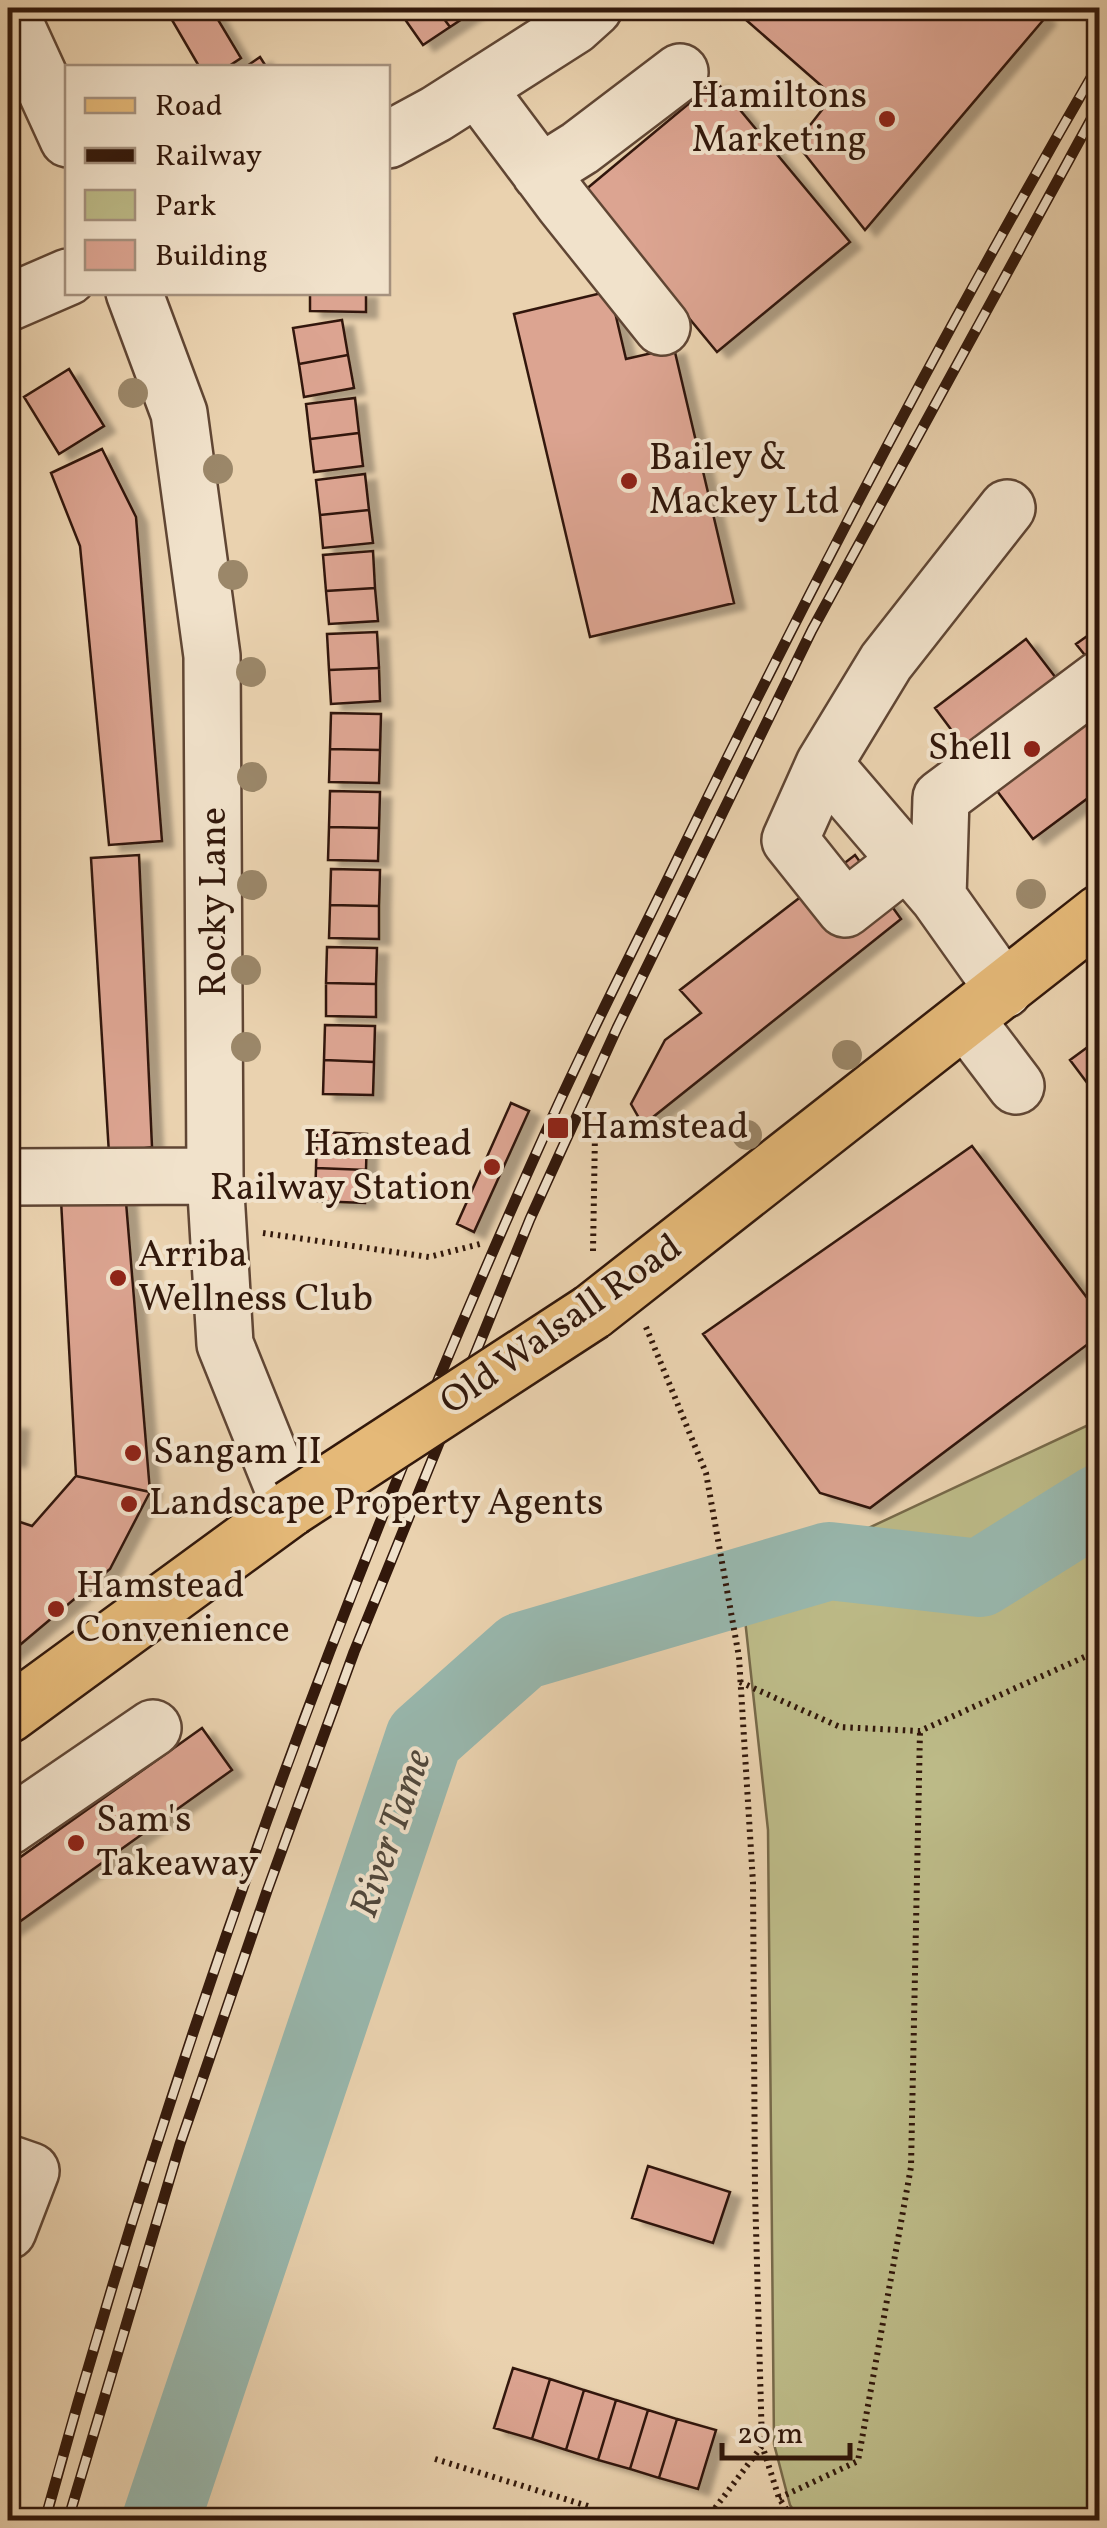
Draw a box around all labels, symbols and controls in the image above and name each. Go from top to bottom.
legend [65,65,390,295]
place label: Hamiltons Marketing [691,71,867,168]
text: Road [155,86,223,128]
marker: Hamiltons Marketing [876,108,898,130]
text: Railway [155,136,262,178]
text: Park [155,186,216,228]
text: Building [155,236,268,278]
place label: Bailey & Mackey Ltd [649,433,840,530]
marker: Bailey & Mackey Ltd [618,470,640,492]
place label: Shell [928,723,1012,776]
marker: Shell [1021,738,1043,760]
street label: Rocky Lane [189,807,242,997]
place label: Hamstead [580,1102,749,1155]
marker: Hamstead [545,1115,571,1141]
place label: Hamstead Railway Station [210,1119,472,1216]
marker: Hamstead Railway Station [481,1156,503,1178]
street label: Old Walsall Road [430,1223,694,1429]
place label: Arriba Wellness Club [138,1230,373,1327]
marker: Arriba Wellness Club [107,1267,129,1289]
place label: Sangam II [153,1427,322,1480]
marker: Sangam II [122,1442,144,1464]
place label: Landscape Property Agents [149,1478,604,1531]
marker: Landscape Property Agents [118,1493,140,1515]
place label: Hamstead Convenience [76,1561,290,1658]
marker: Hamstead Convenience [45,1598,67,1620]
water label: River Tame [338,1742,448,1925]
place label: Sam's Takeaway [96,1795,259,1892]
marker: Sam's Takeaway [65,1832,87,1854]
scale bar [722,2398,850,2460]
text: 20 m [737,2414,803,2456]

